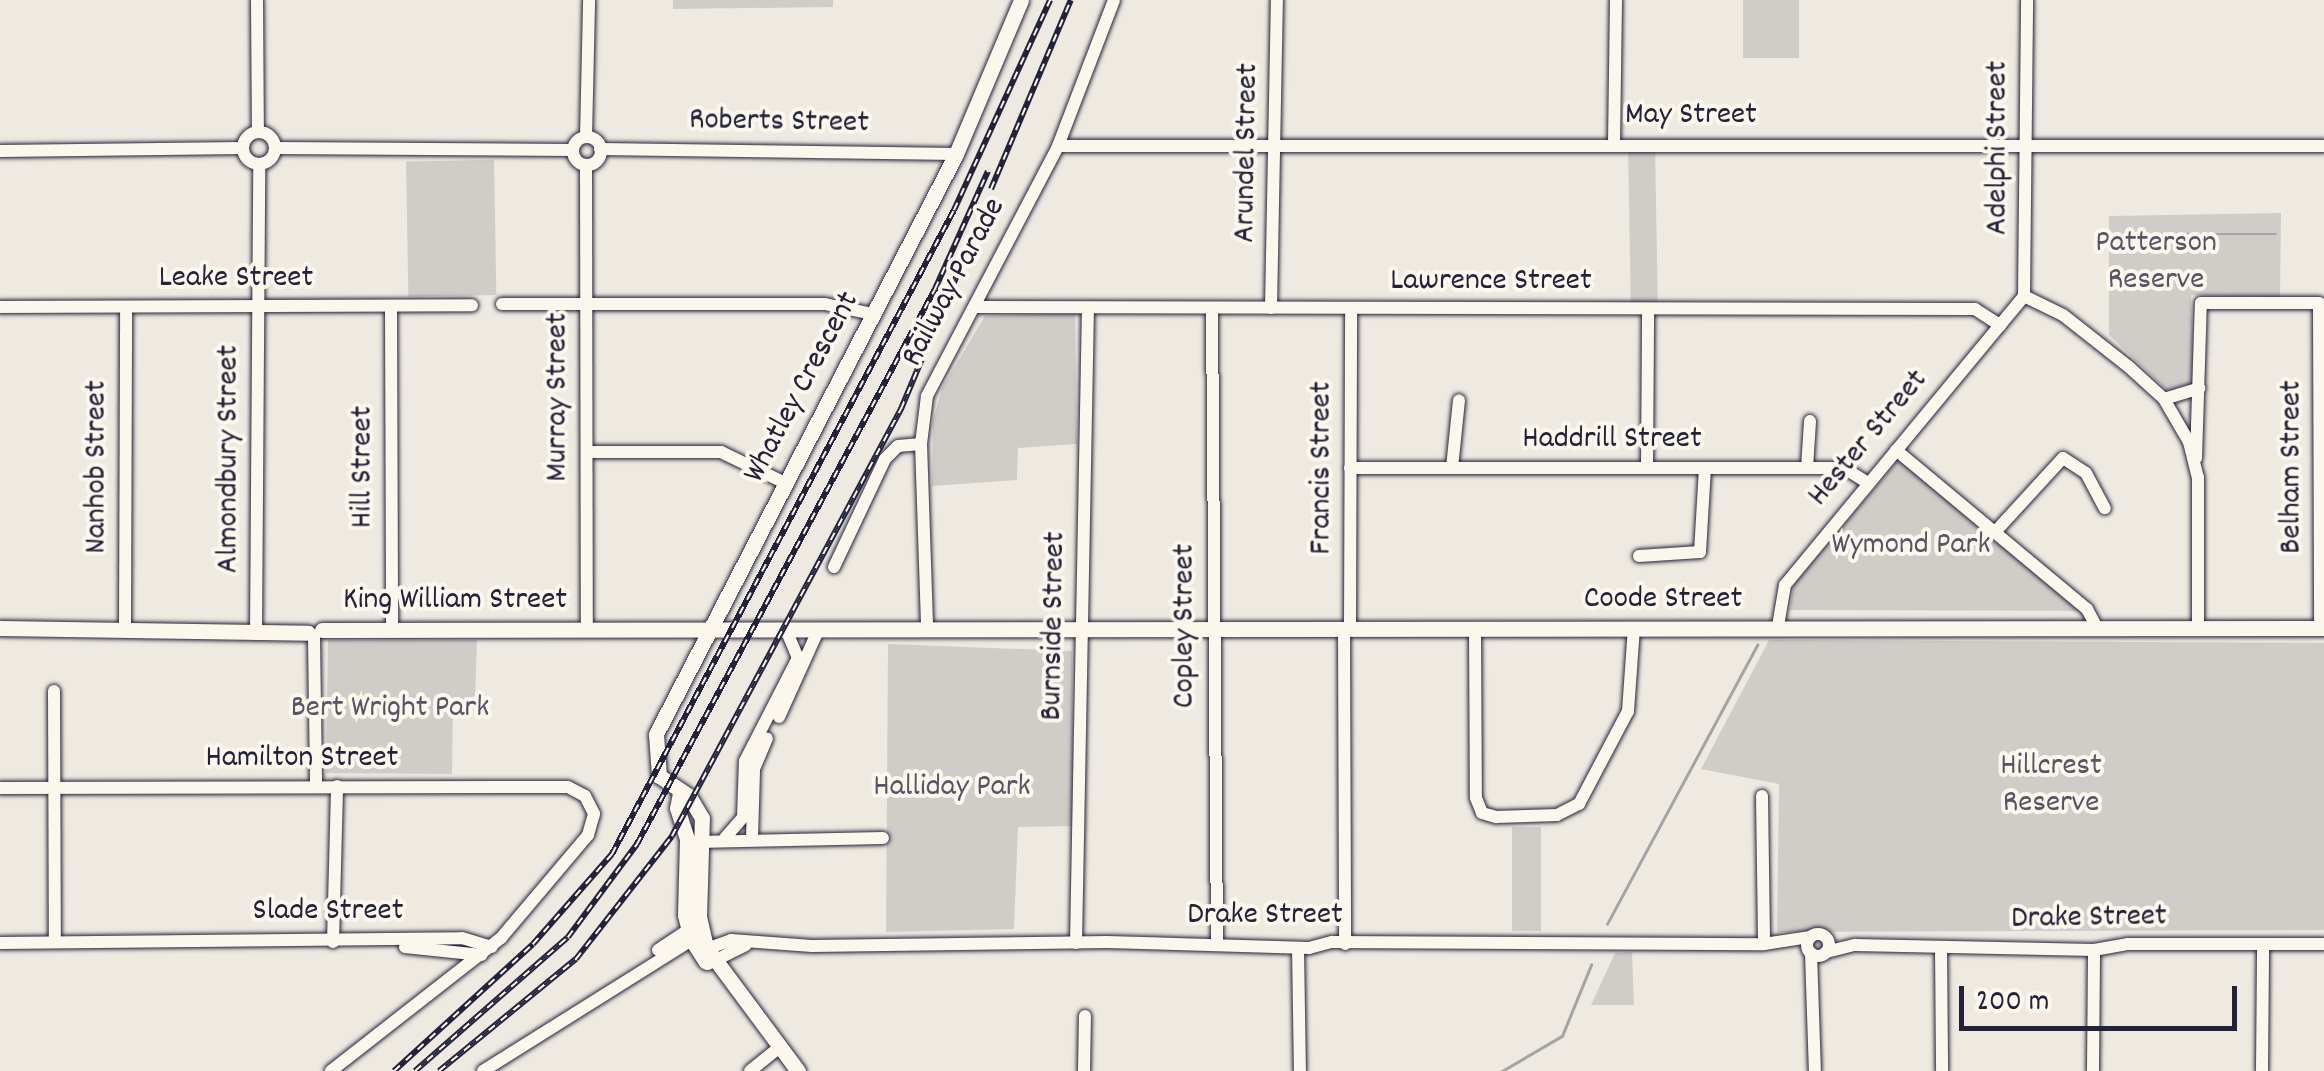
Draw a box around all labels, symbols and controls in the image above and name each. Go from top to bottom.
street label: Adelphi Street [1980,61,2018,235]
street label: Arundel Street [1227,63,1269,243]
street label: May Street [1625,97,1757,135]
street label: Roberts Street [689,102,869,144]
street label: Railway Parade [895,192,1015,374]
park label: Patterson Reserve [2095,226,2217,301]
street label: Leake Street [159,260,313,298]
street label: Lawrence Street [1390,263,1592,301]
street label: Whatley Crescent [737,286,869,490]
street label: Murray Street [540,312,578,482]
street label: Almondbury Street [211,345,249,573]
street label: Hester Street [1801,363,1937,515]
street label: Nanhob Street [79,380,117,554]
street label: Belham Street [2274,380,2312,554]
street label: Francis Street [1304,381,1342,555]
street label: Hill Street [345,406,383,528]
street label: Haddrill Street [1522,421,1702,459]
park label: Wymond Park [1831,527,1991,565]
street label: Burnside Street [1034,531,1076,721]
street label: Copley Street [1167,544,1205,708]
street label: Coode Street [1584,581,1742,619]
street label: King William Street [343,582,567,620]
park label: Bert Wright Park [291,690,489,728]
street label: Hamilton Street [206,740,398,778]
park label: Hillcrest Reserve [2000,749,2102,824]
park label: Halliday Park [873,769,1031,807]
street label: Slade Street [253,893,403,931]
street label: Drake Street [1187,897,1343,935]
street label: Drake Street [2011,898,2167,940]
scale bar [1964,966,2242,1028]
text: 200 m [1976,982,2049,1025]

